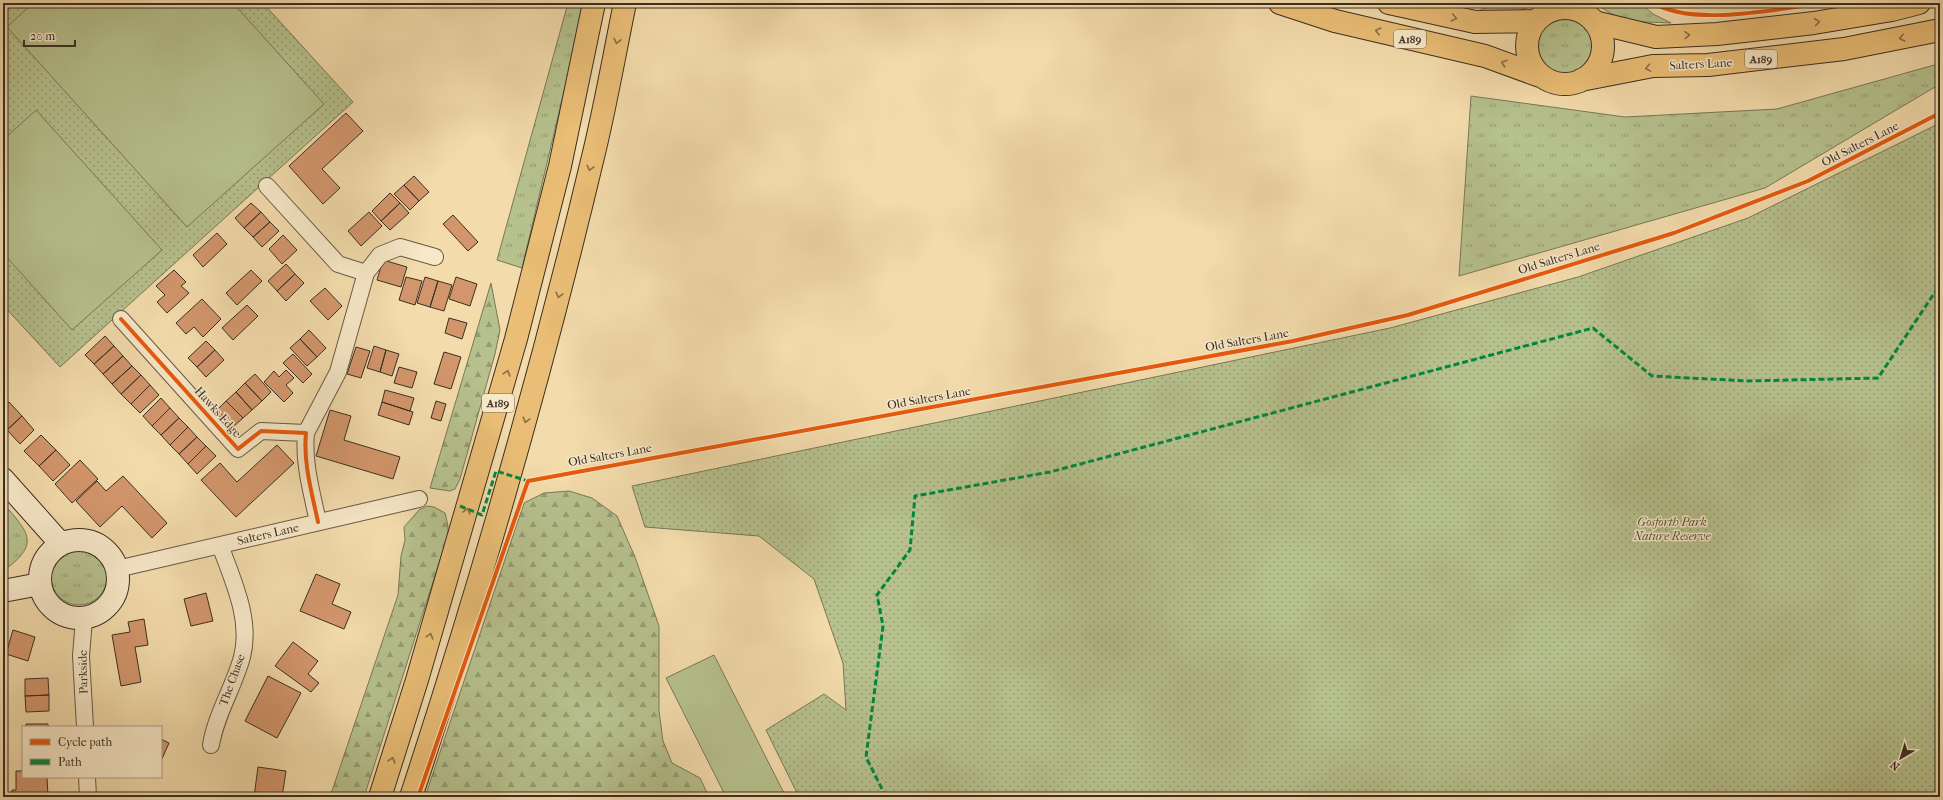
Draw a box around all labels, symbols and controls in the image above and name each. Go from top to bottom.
one-way arrow [1451,13,1457,21]
one-way arrow [1814,18,1820,27]
scale bar [24,22,75,48]
one-way arrow [1374,28,1381,36]
text: 20 m [30,29,55,43]
road number: A189 [1394,30,1426,48]
one-way arrow [1684,31,1690,40]
one-way arrow [1899,34,1905,42]
one-way arrow [614,38,622,44]
road number: A189 [1745,50,1777,68]
street label: Salters Lane [1669,55,1733,73]
one-way arrow [1500,59,1507,68]
one-way arrow [1645,63,1651,71]
street label: Old Salters Lane [1819,118,1901,169]
one-way arrow [587,165,595,172]
street label: Old Salters Lane [1516,239,1602,277]
one-way arrow [555,291,564,298]
street label: Old Salters Lane [1204,326,1290,354]
one-way arrow [502,369,511,376]
street label: Hawks Edge [192,384,244,440]
street label: Old Salters Lane [886,384,972,412]
road number: A189 [482,394,514,412]
one-way arrow [522,417,530,423]
street label: Old Salters Lane [567,441,653,469]
one-way arrow [462,508,471,515]
park label: Gosforth Park Nature Reserve [1633,515,1711,543]
street label: Salters Lane [236,520,300,548]
one-way arrow [425,632,434,639]
street label: Parkside [76,650,90,694]
street label: The Chase [216,652,248,708]
legend [22,726,162,778]
text: Cycle path [58,735,113,749]
north arrow [1881,738,1921,778]
text: Path [58,755,82,769]
one-way arrow [387,757,396,764]
text: N [1887,757,1902,773]

